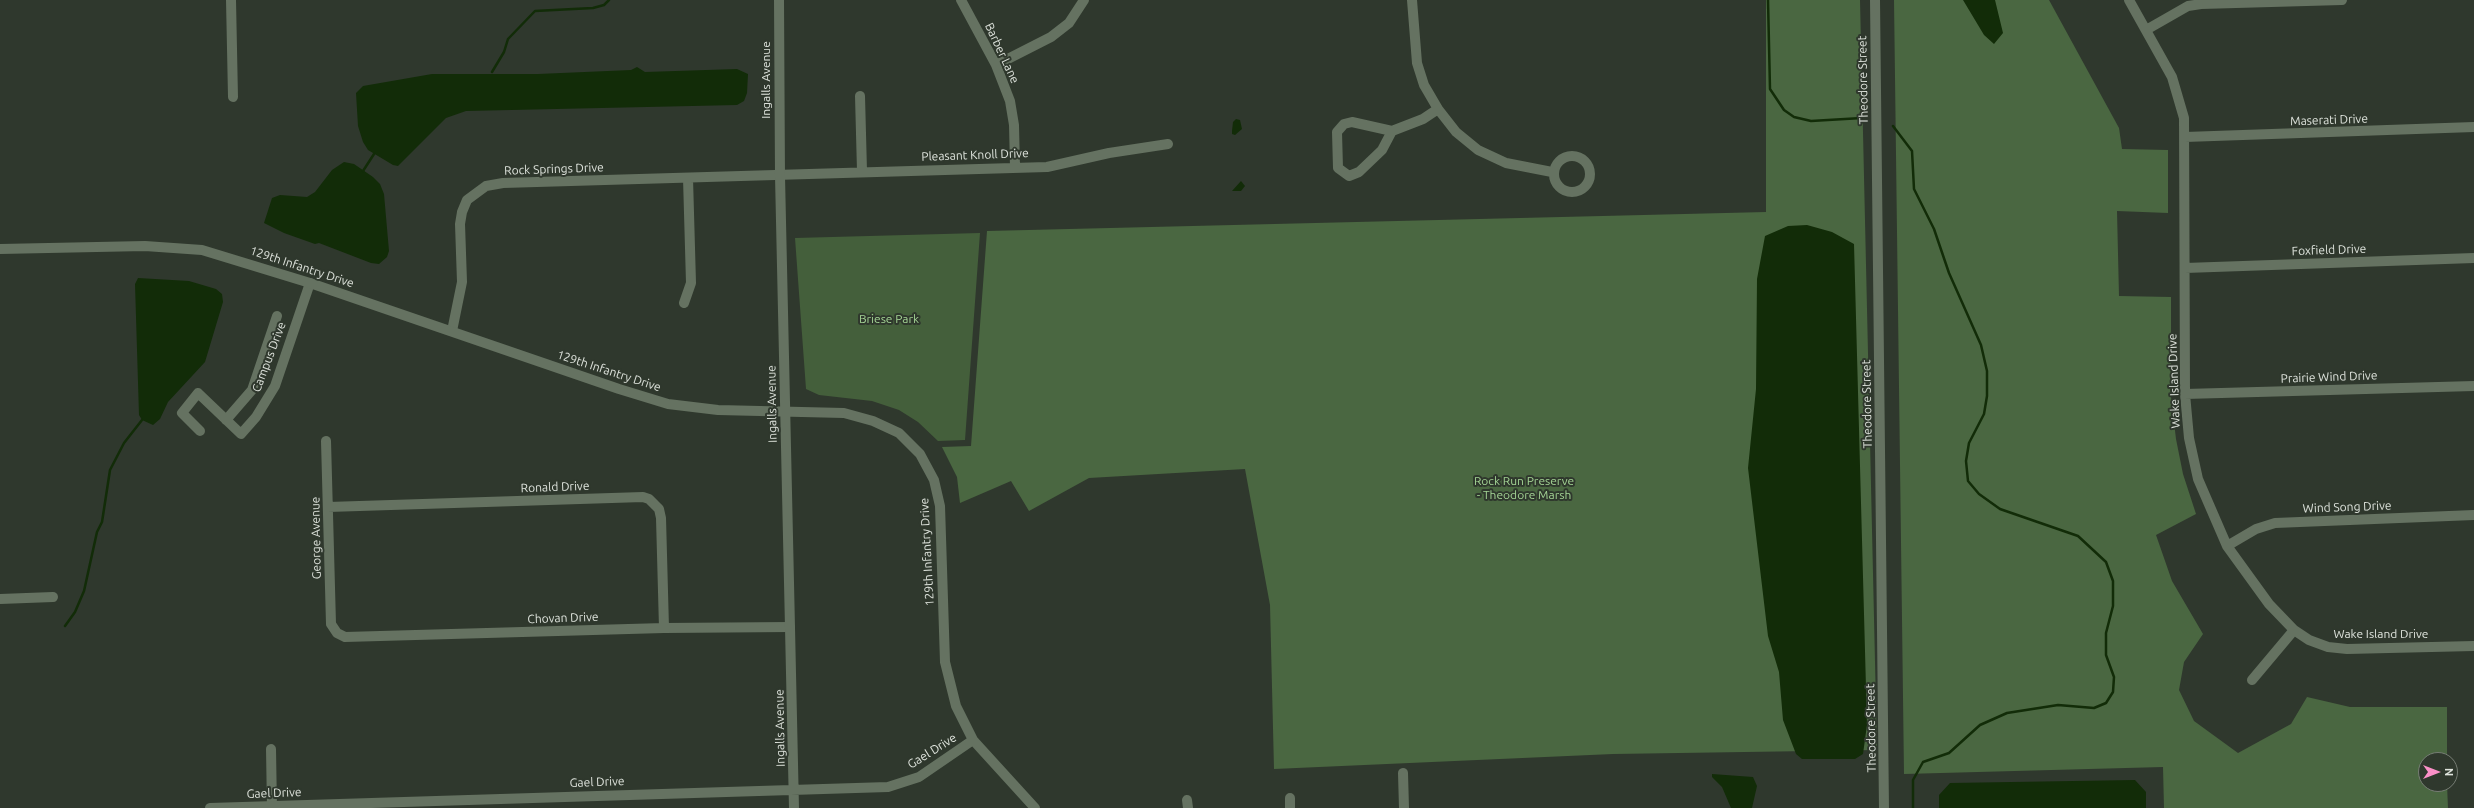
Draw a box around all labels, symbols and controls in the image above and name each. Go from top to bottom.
street label: Barber Lane [982,20,1022,86]
street label: Theodore Street [1855,36,1871,124]
street label: Ingalls Avenue [759,41,773,119]
street label: Maserati Drive [2290,111,2368,129]
street label: Pleasant Knoll Drive [921,146,1029,164]
street label: Rock Springs Drive [504,160,604,178]
street label: Foxfield Drive [2291,242,2367,258]
street label: 129th Infantry Drive [248,243,356,291]
park label: Briese Park [859,312,919,326]
street label: Campus Drive [249,320,289,394]
street label: Wake Island Drive [2165,333,2183,429]
street label: 129th Infantry Drive [555,347,663,395]
street label: Theodore Street [1859,360,1875,448]
street label: Ingalls Avenue [764,365,780,443]
street label: Prairie Wind Drive [2280,368,2378,386]
park label: Rock Run Preserve - Theodore Marsh [1474,474,1574,502]
street label: Ronald Drive [520,479,590,495]
street label: George Avenue [308,496,324,580]
street label: 129th Infantry Drive [917,497,937,607]
street label: Wind Song Drive [2302,498,2392,516]
street label: Chovan Drive [527,610,599,626]
street label: Wake Island Drive [2334,627,2428,641]
street label: Theodore Street [1863,684,1879,772]
street label: Ingalls Avenue [772,689,788,767]
street label: Gael Drive [905,730,959,772]
north arrow [2418,752,2458,792]
text: N [2443,768,2455,776]
street label: Gael Drive [569,774,625,790]
street label: Gael Drive [246,785,302,801]

